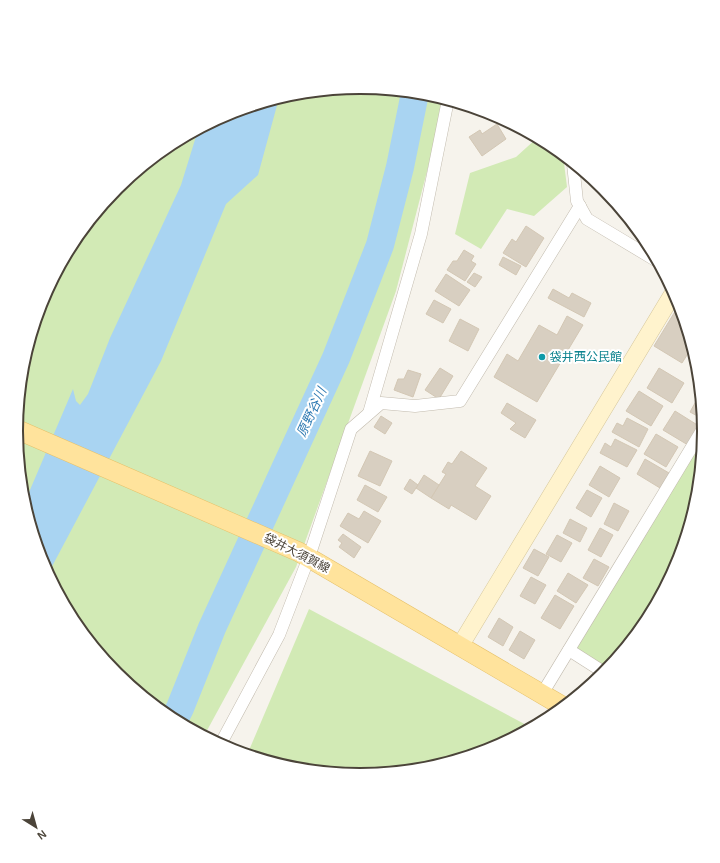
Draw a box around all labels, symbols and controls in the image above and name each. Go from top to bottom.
place label: 袋井西公民館 [549,350,622,364]
marker: 袋井西公民館 [537,352,547,362]
water label: 原野谷川 [294,384,330,439]
street label: 袋井大須賀線 [261,530,332,576]
north arrow [16,807,56,847]
text: N [35,828,49,842]

